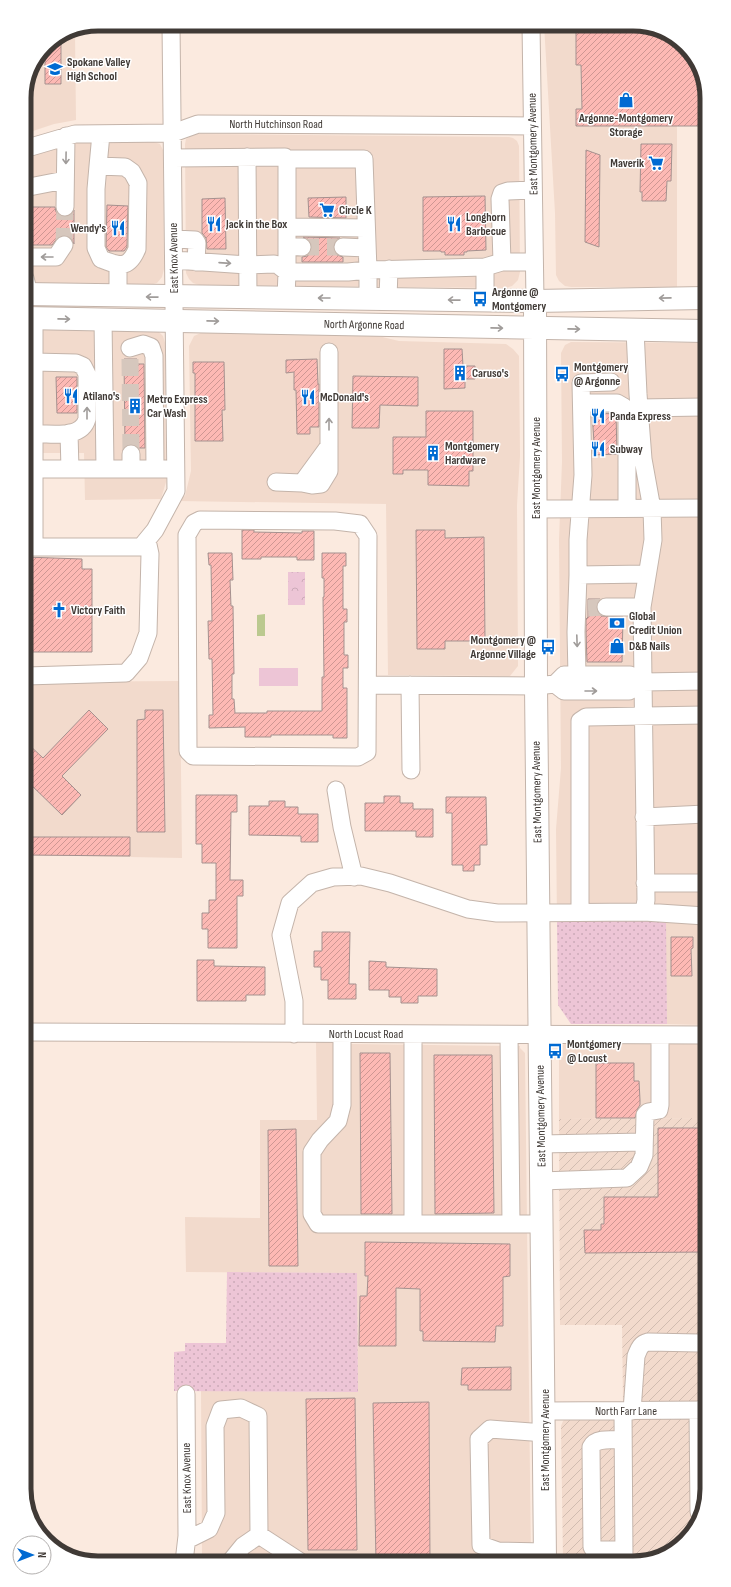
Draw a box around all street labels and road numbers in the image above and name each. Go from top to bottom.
street label: East Montgomery Avenue [525,93,541,195]
street label: North Hutchinson Road [229,117,323,132]
street label: East Knox Avenue [166,223,182,293]
street label: North Argonne Road [324,317,404,333]
street label: East Montgomery Avenue [529,417,544,519]
street label: East Montgomery Avenue [529,741,545,843]
street label: North Locust Road [329,1027,403,1042]
street label: East Montgomery Avenue [533,1065,549,1167]
street label: East Montgomery Avenue [538,1389,553,1491]
street label: North Farr Lane [595,1404,657,1419]
street label: East Knox Avenue [179,1443,195,1513]

